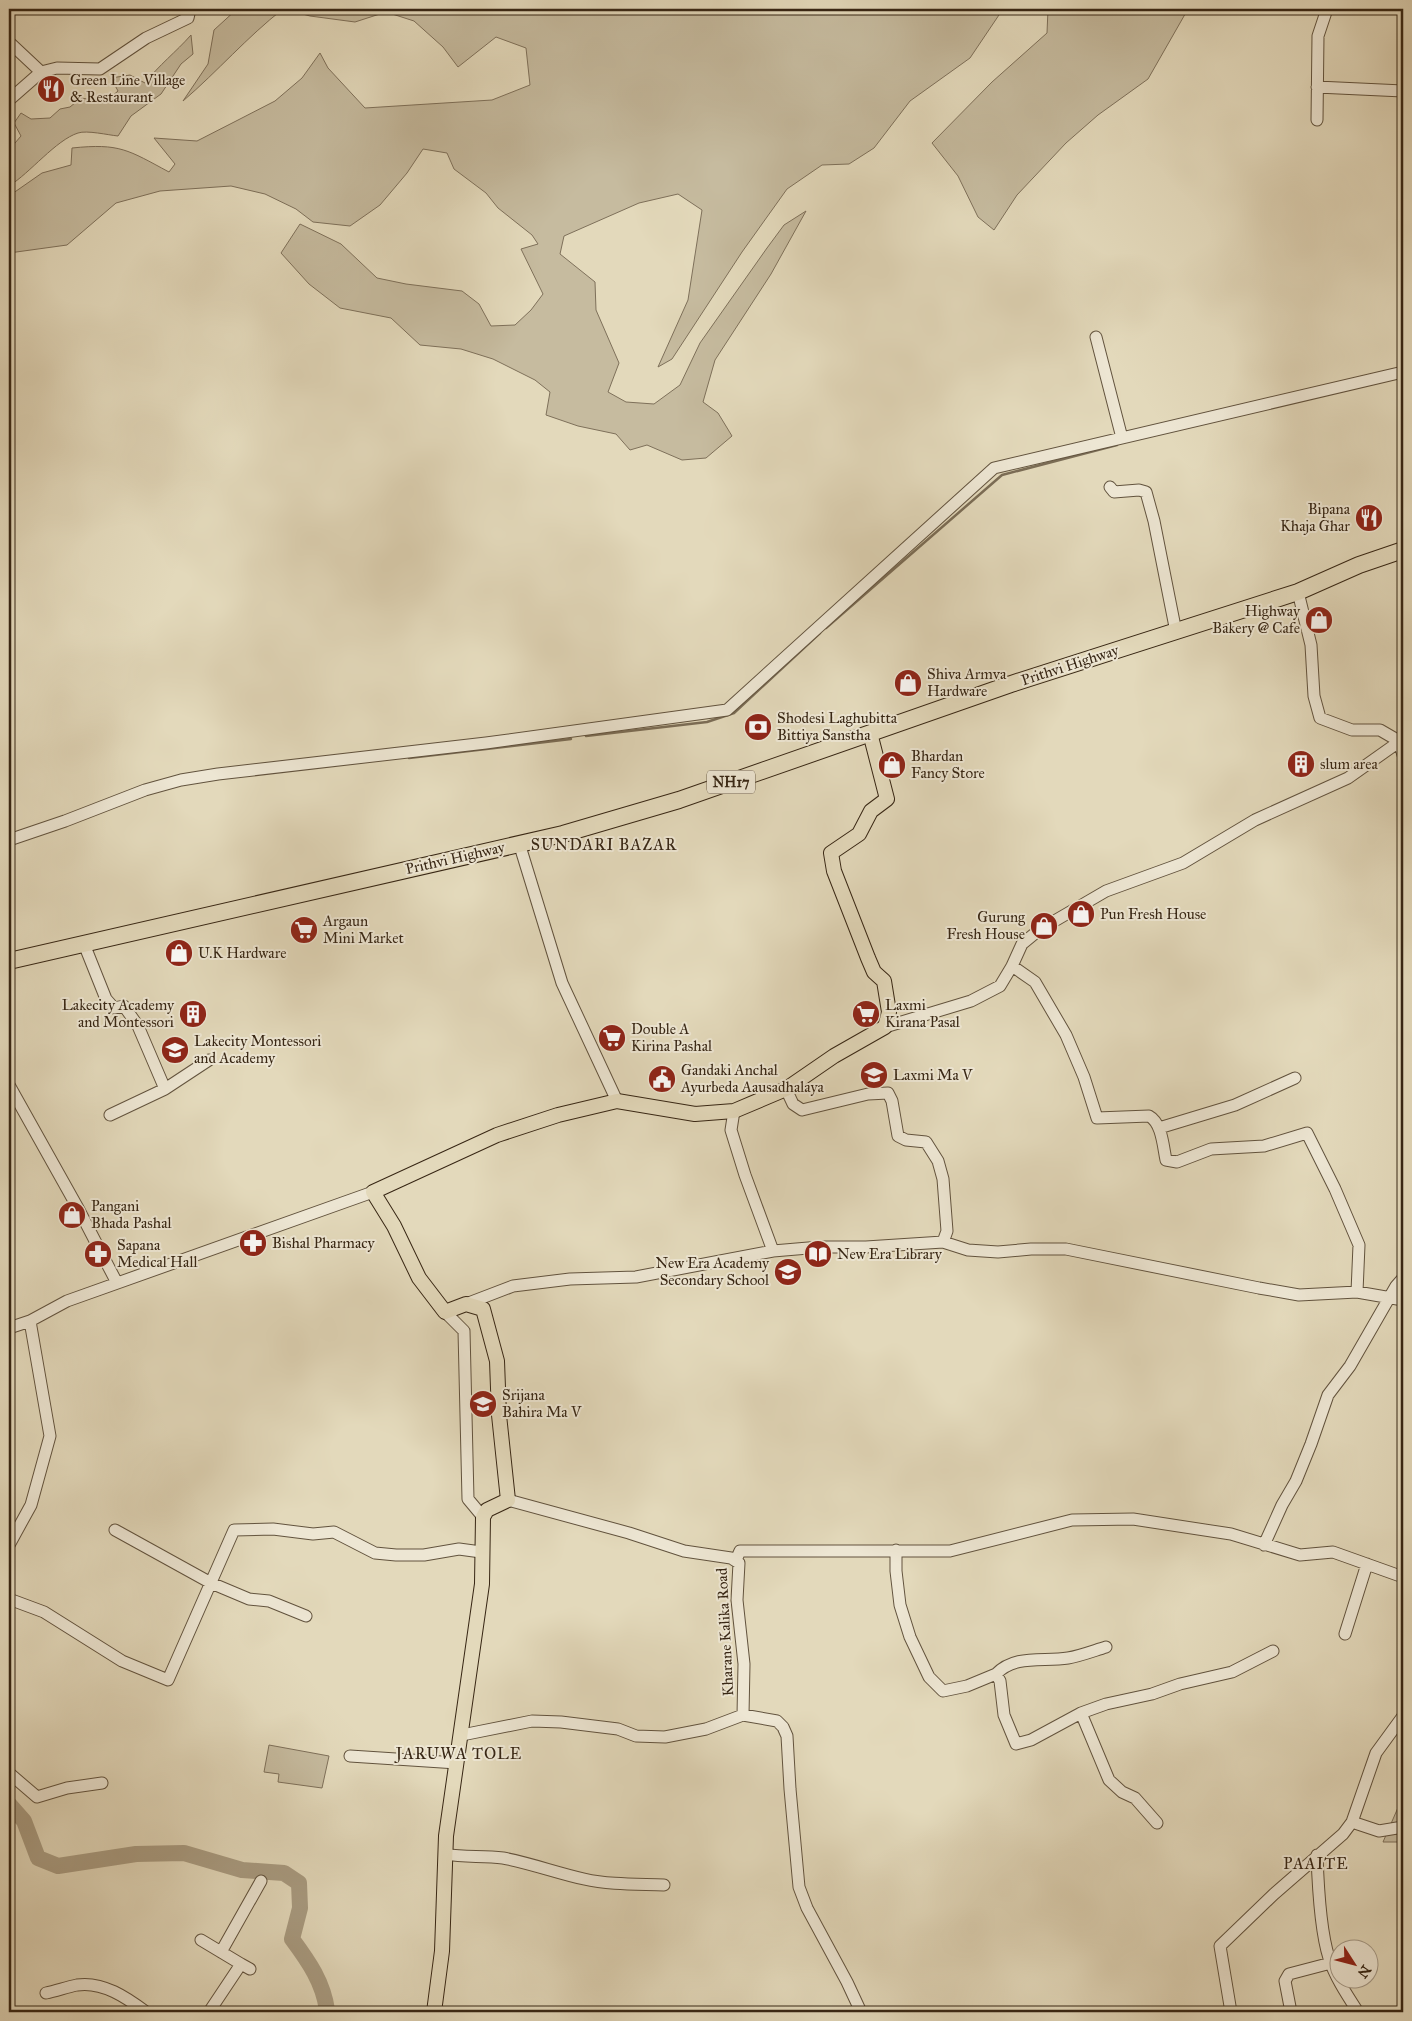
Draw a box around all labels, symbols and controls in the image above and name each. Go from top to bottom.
place label: Green Line Village & Restaurant [70,71,185,106]
restaurant icon: Green Line Village & Restaurant [36,74,66,104]
place label: Bipana Khaja Ghar [1280,500,1351,535]
restaurant icon: Bipana Khaja Ghar [1354,503,1384,533]
place label: Highway Bakery @ Cafe [1212,602,1301,637]
shop icon: Highway Bakery @ Cafe [1304,605,1334,635]
street label: Prithvi Highway [1019,640,1122,689]
place label: Shiva Armva Hardware [927,665,1007,700]
shop icon: Shiva Armva Hardware [893,668,923,698]
place label: Shodesi Laghubitta Bittiya Sanstha [777,709,898,744]
bank icon: Shodesi Laghubitta Bittiya Sanstha [743,712,773,742]
place label: Bhardan Fancy Store [911,747,985,782]
building icon: slum area [1286,749,1316,779]
shop icon: Bhardan Fancy Store [877,750,907,780]
place label: slum area [1320,755,1378,773]
road number: NH17 [707,770,755,794]
district label: SUNDARI BAZAR [531,835,677,854]
street label: Prithvi Highway [404,838,507,878]
shop icon: Pun Fresh House [1066,899,1096,929]
place label: Pun Fresh House [1100,905,1206,923]
place label: Gurung Fresh House [947,908,1026,943]
shop icon: Gurung Fresh House [1029,911,1059,941]
place label: Argaun Mini Market [322,912,404,947]
supermarket icon: Argaun Mini Market [289,915,319,945]
shop icon: U.K Hardware [164,938,194,968]
place label: U.K Hardware [198,944,286,962]
place label: Lakecity Academy and Montessori [62,996,175,1031]
place label: Laxmi Kirana Pasal [885,996,961,1031]
building icon: Lakecity Academy and Montessori [178,999,208,1029]
supermarket icon: Laxmi Kirana Pasal [851,999,881,1029]
place label: Double A Kirina Pashal [631,1020,713,1055]
supermarket icon: Double A Kirina Pashal [597,1023,627,1053]
place label: Lakecity Montessori and Academy [194,1032,321,1067]
school or university icon: Lakecity Montessori and Academy [160,1035,190,1065]
school or university icon: Laxmi Ma V [859,1060,889,1090]
place label: Gandaki Anchal Ayurbeda Aausadhalaya [680,1061,824,1096]
public building icon: Gandaki Anchal Ayurbeda Aausadhalaya [647,1064,677,1094]
place label: Laxmi Ma V [893,1066,973,1084]
place label: Pangani Bhada Pashal [91,1197,172,1232]
shop icon: Pangani Bhada Pashal [57,1200,87,1230]
pharmacy icon: Bishal Pharmacy [238,1228,268,1258]
place label: Bishal Pharmacy [272,1234,376,1252]
place label: Sapana Medical Hall [117,1236,198,1271]
pharmacy icon: Sapana Medical Hall [83,1239,113,1269]
library icon: New Era Library [803,1239,833,1269]
place label: New Era Library [837,1245,943,1263]
place label: New Era Academy Secondary School [655,1254,770,1289]
school or university icon: New Era Academy Secondary School [773,1257,803,1287]
place label: Srijana Bahira Ma V [502,1386,582,1421]
school or university icon: Srijana Bahira Ma V [468,1389,498,1419]
street label: Kharane Kalika Road [713,1567,737,1697]
district label: JARUWA TOLE [394,1744,522,1764]
district label: PAAITE [1283,1854,1349,1873]
north arrow [1330,1938,1380,1988]
text: N [1354,1962,1374,1981]

